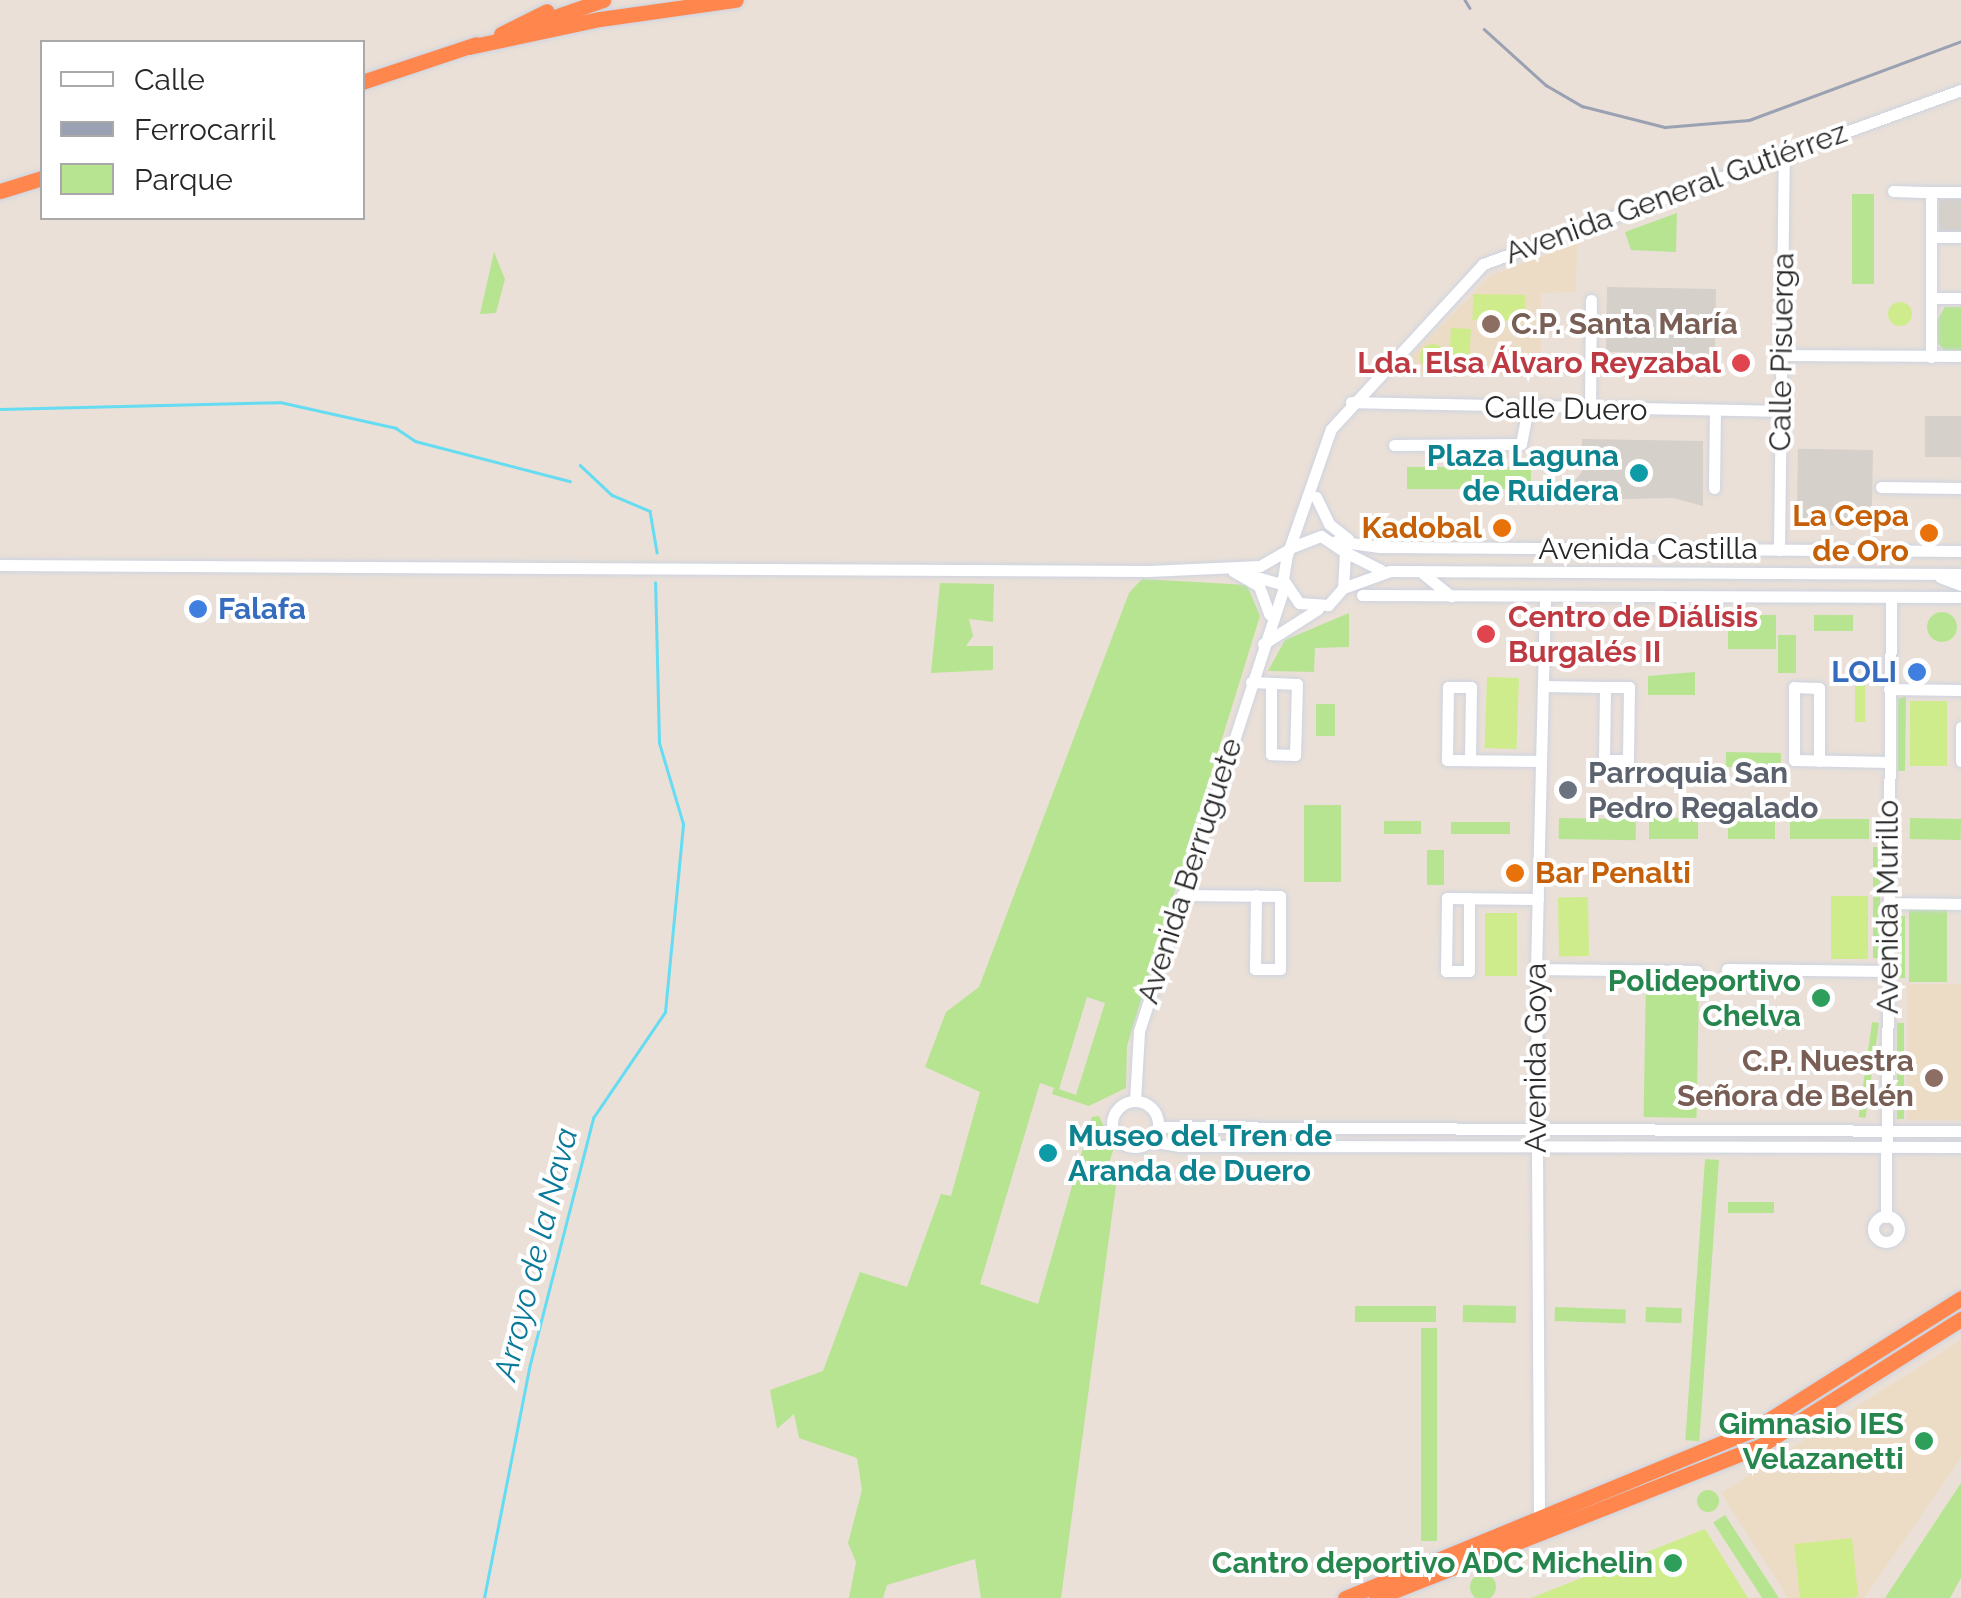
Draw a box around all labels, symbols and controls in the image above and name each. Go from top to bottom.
legend [40,40,365,220]
text: Calle [134,62,205,97]
text: Ferrocarril [134,112,275,147]
street label: Avenida General Gutiérrez [1500,114,1852,272]
text: Parque [134,162,233,197]
street label: Calle Pisuerga [1762,252,1802,452]
place label: C.P. Santa María [1511,306,1738,342]
marker: C.P. Santa María [1480,313,1502,335]
place label: Lda. Elsa Álvaro Reyzabal [1356,345,1721,381]
marker: Lda. Elsa Álvaro Reyzabal [1730,352,1752,374]
street label: Calle Duero [1484,390,1648,428]
place label: Plaza Laguna de Ruidera [1427,438,1619,508]
marker: Plaza Laguna de Ruidera [1628,462,1650,484]
place label: La Cepa de Oro [1792,498,1909,568]
place label: Kadobal [1362,510,1482,546]
marker: Kadobal [1491,517,1513,539]
marker: La Cepa de Oro [1918,522,1940,544]
street label: Avenida Castilla [1538,531,1758,567]
place label: Falafa [218,591,306,627]
marker: Falafa [187,598,209,620]
place label: Centro de Diálisis Burgalés II [1508,599,1758,670]
marker: Centro de Diálisis Burgalés II [1473,621,1499,647]
place label: LOLI [1831,654,1897,690]
marker: LOLI [1906,661,1928,683]
street label: Avenida Berruguete [1130,734,1250,1008]
place label: Parroquia San Pedro Regalado [1588,755,1818,826]
marker: Parroquia San Pedro Regalado [1557,779,1579,801]
street label: Avenida Murillo [1870,800,1906,1014]
place label: Bar Penalti [1535,855,1692,891]
marker: Bar Penalti [1504,862,1526,884]
street label: Avenida Goya [1518,963,1554,1153]
place label: Polideportivo Chelva [1608,963,1801,1034]
marker: Polideportivo Chelva [1810,987,1832,1009]
place label: C.P. Nuestra Señora de Belén [1677,1043,1914,1114]
marker: C.P. Nuestra Señora de Belén [1923,1067,1945,1089]
place label: Museo del Tren de Aranda de Duero [1068,1118,1334,1188]
water label: Arroyo de la Nava [486,1124,586,1384]
marker: Museo del Tren de Aranda de Duero [1037,1142,1059,1164]
place label: Gimnasio IES Velazanetti [1718,1406,1904,1476]
marker: Gimnasio IES Velazanetti [1913,1430,1935,1452]
place label: Cantro deportivo ADC Michelin [1211,1545,1653,1581]
marker: Cantro deportivo ADC Michelin [1662,1552,1684,1574]

